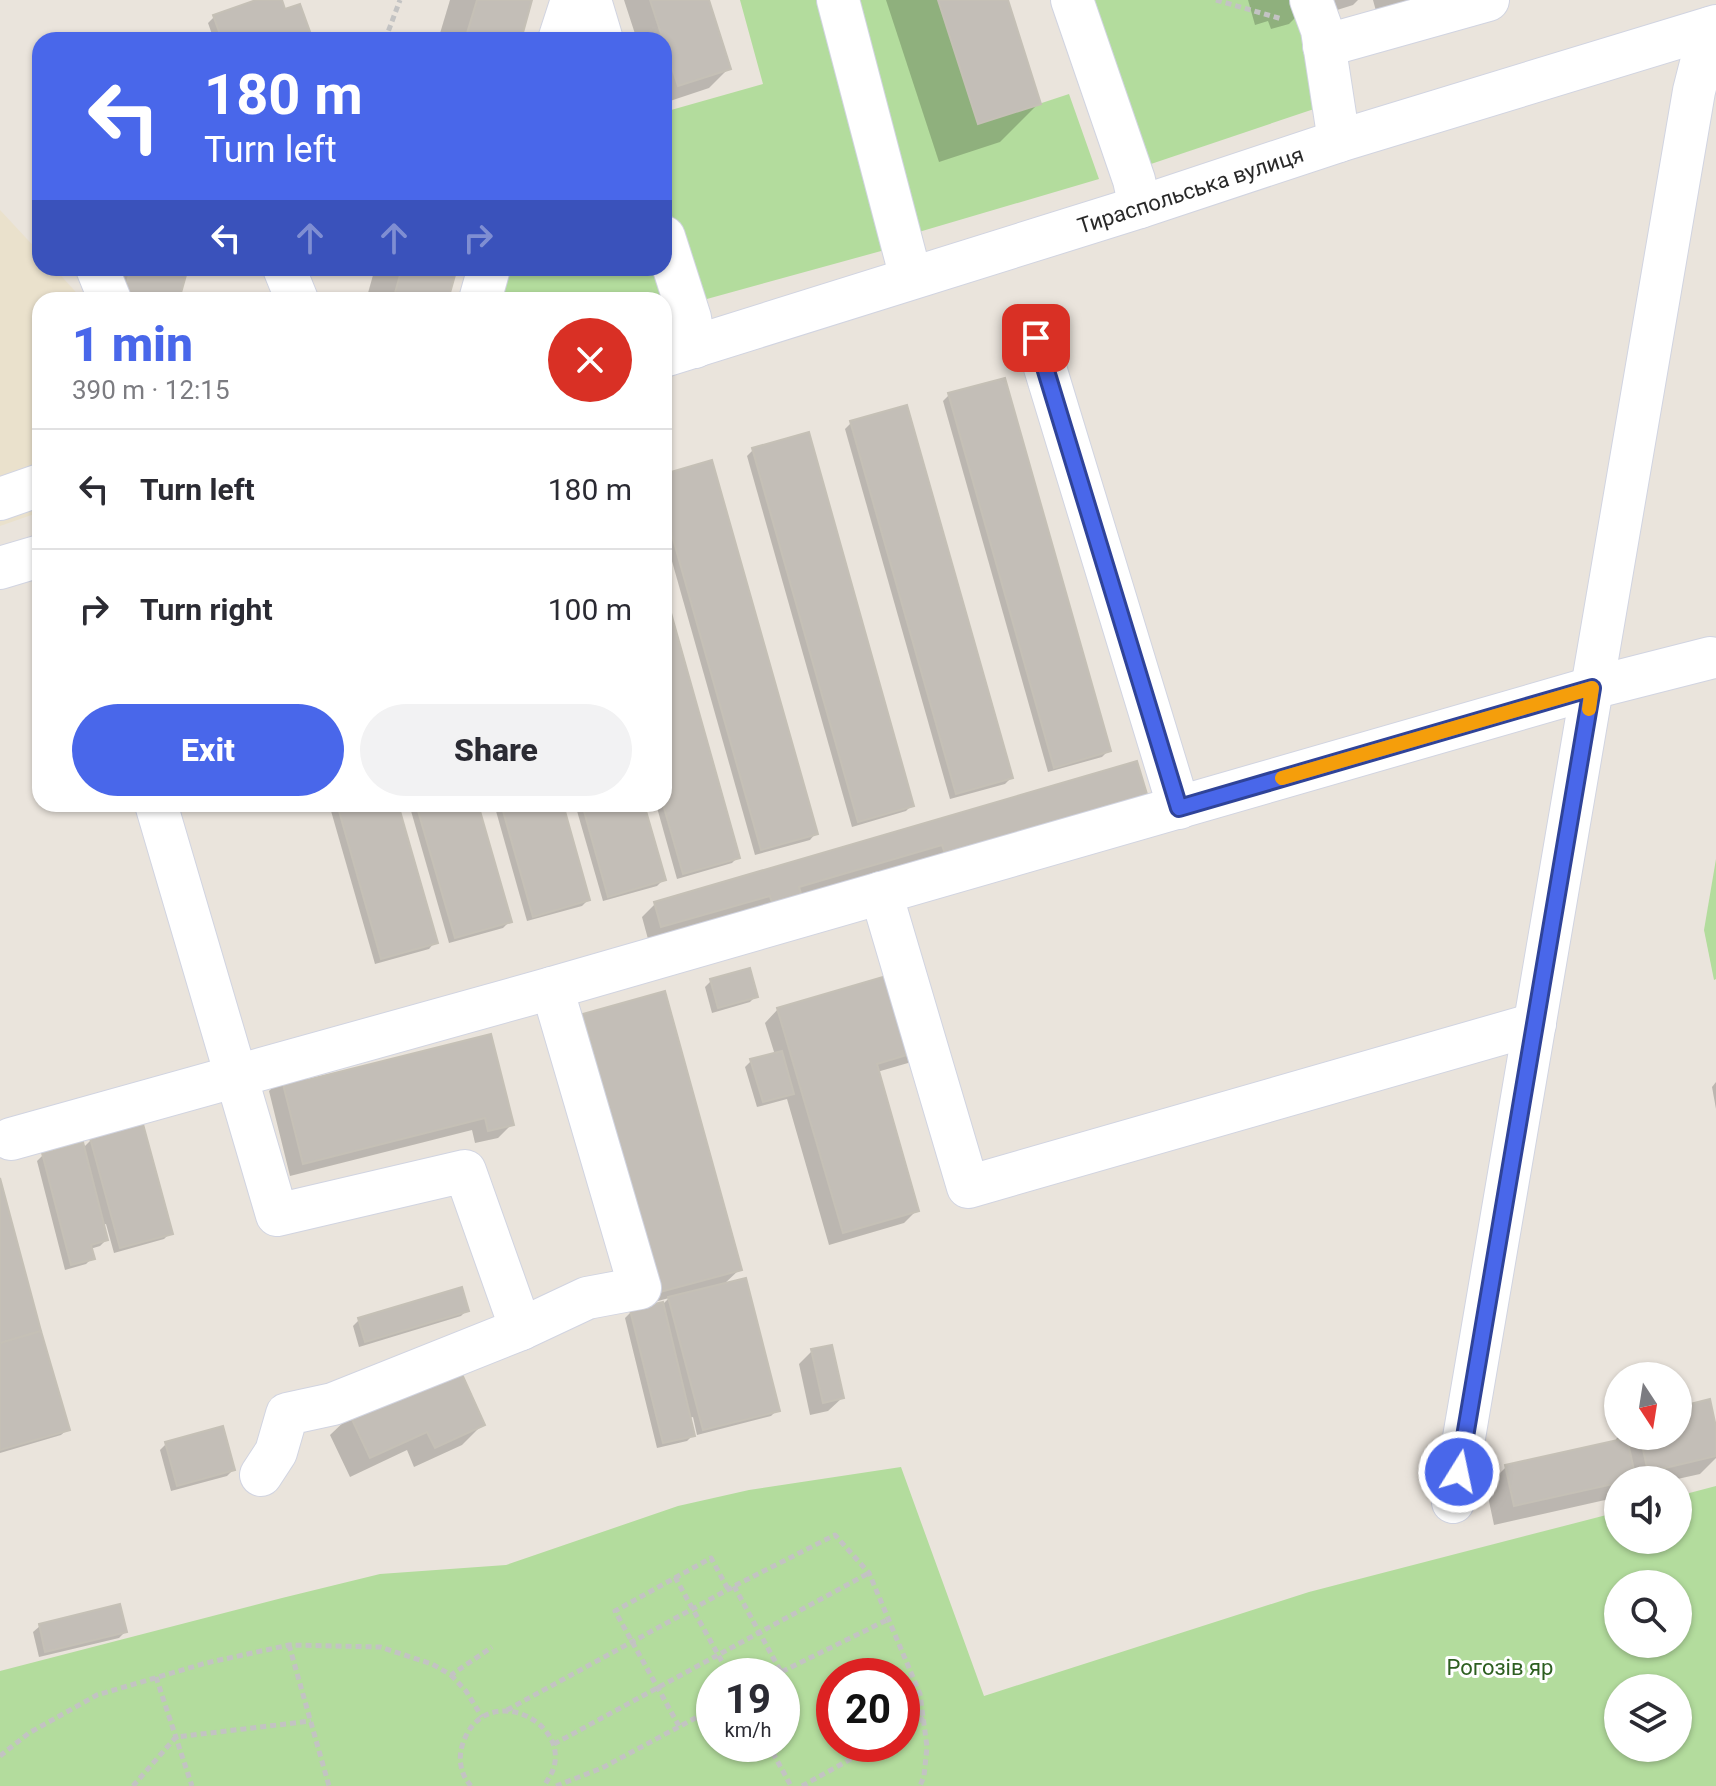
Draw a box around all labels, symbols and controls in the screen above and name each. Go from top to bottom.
text: 180 m [204,62,363,128]
icon: left [72,64,176,168]
text: Turn left [204,129,337,171]
street label: Тираспольська вулиця [1075,142,1307,239]
icon: left [204,216,248,260]
icon: ahead [288,216,332,260]
icon: ahead [372,216,416,260]
icon: right [456,216,500,260]
pin [1002,304,1070,372]
text: 1 min [72,316,193,373]
icon: arrive [1014,316,1058,360]
button: close [548,318,632,402]
text: 390 m · 12:15 [72,375,230,405]
icon: left [72,467,116,511]
text: Turn left [140,472,255,507]
text: 180 m [548,472,632,507]
icon: right [72,587,116,631]
text: Turn right [140,592,273,627]
text: 100 m [548,592,632,627]
button: Exit [72,704,344,796]
button: Share [360,704,632,796]
north arrow [1604,1362,1692,1450]
map controls [1604,1362,1692,1762]
position arrow [1417,1430,1501,1514]
button: sound [1604,1466,1692,1554]
button: search [1604,1570,1692,1658]
park label: Рогозів яр [1447,1655,1553,1680]
speed limit sign: 20 [816,1658,920,1762]
button: layers [1604,1674,1692,1762]
text: 19 [725,1676,771,1723]
text: km/h [725,1718,771,1742]

